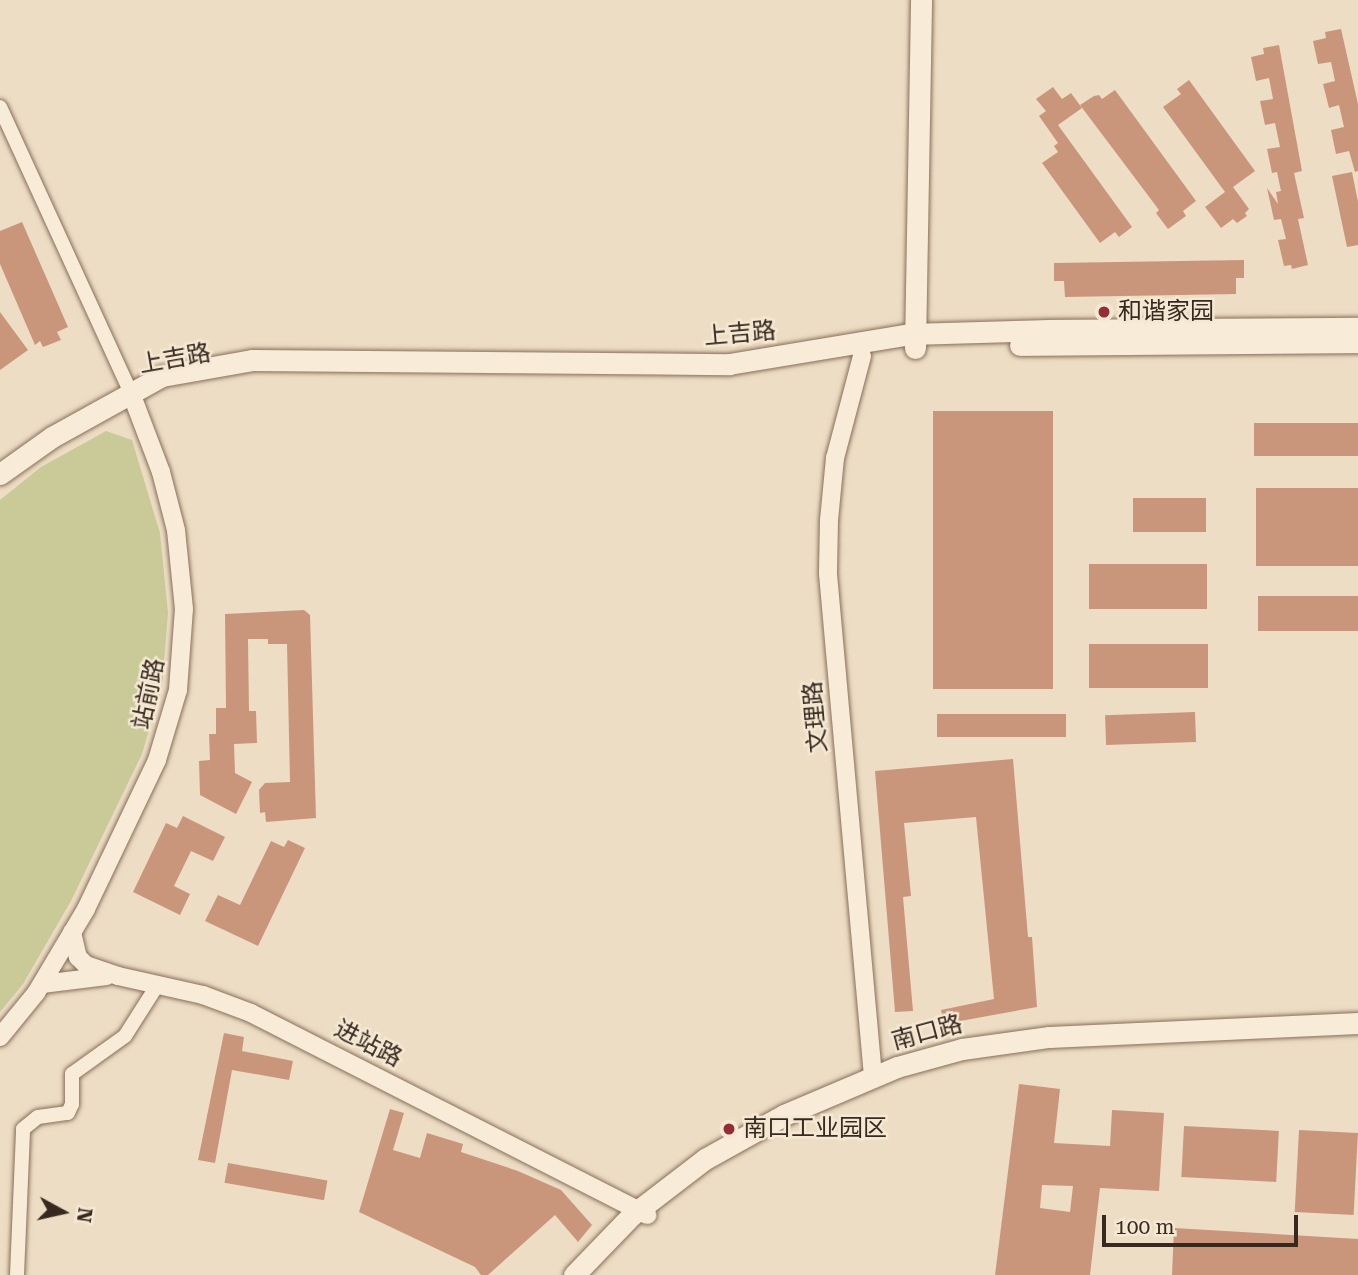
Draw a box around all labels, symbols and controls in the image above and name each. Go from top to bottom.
place label: 和谐家园 [1118,298,1214,326]
marker: 和谐家园 [1096,304,1112,320]
street label: 上吉路 [703,317,777,351]
street label: 上吉路 [137,339,213,379]
street label: 站前路 [127,656,171,732]
street label: 文理路 [799,680,833,754]
street label: 南口路 [888,1010,966,1056]
street label: 进站路 [329,1015,407,1073]
place label: 南口工业园区 [743,1115,887,1143]
marker: 南口工业园区 [721,1121,737,1137]
north arrow [28,1177,98,1247]
scale bar [1106,1202,1302,1246]
text: N [72,1206,97,1224]
text: 100 m [1115,1215,1175,1239]

